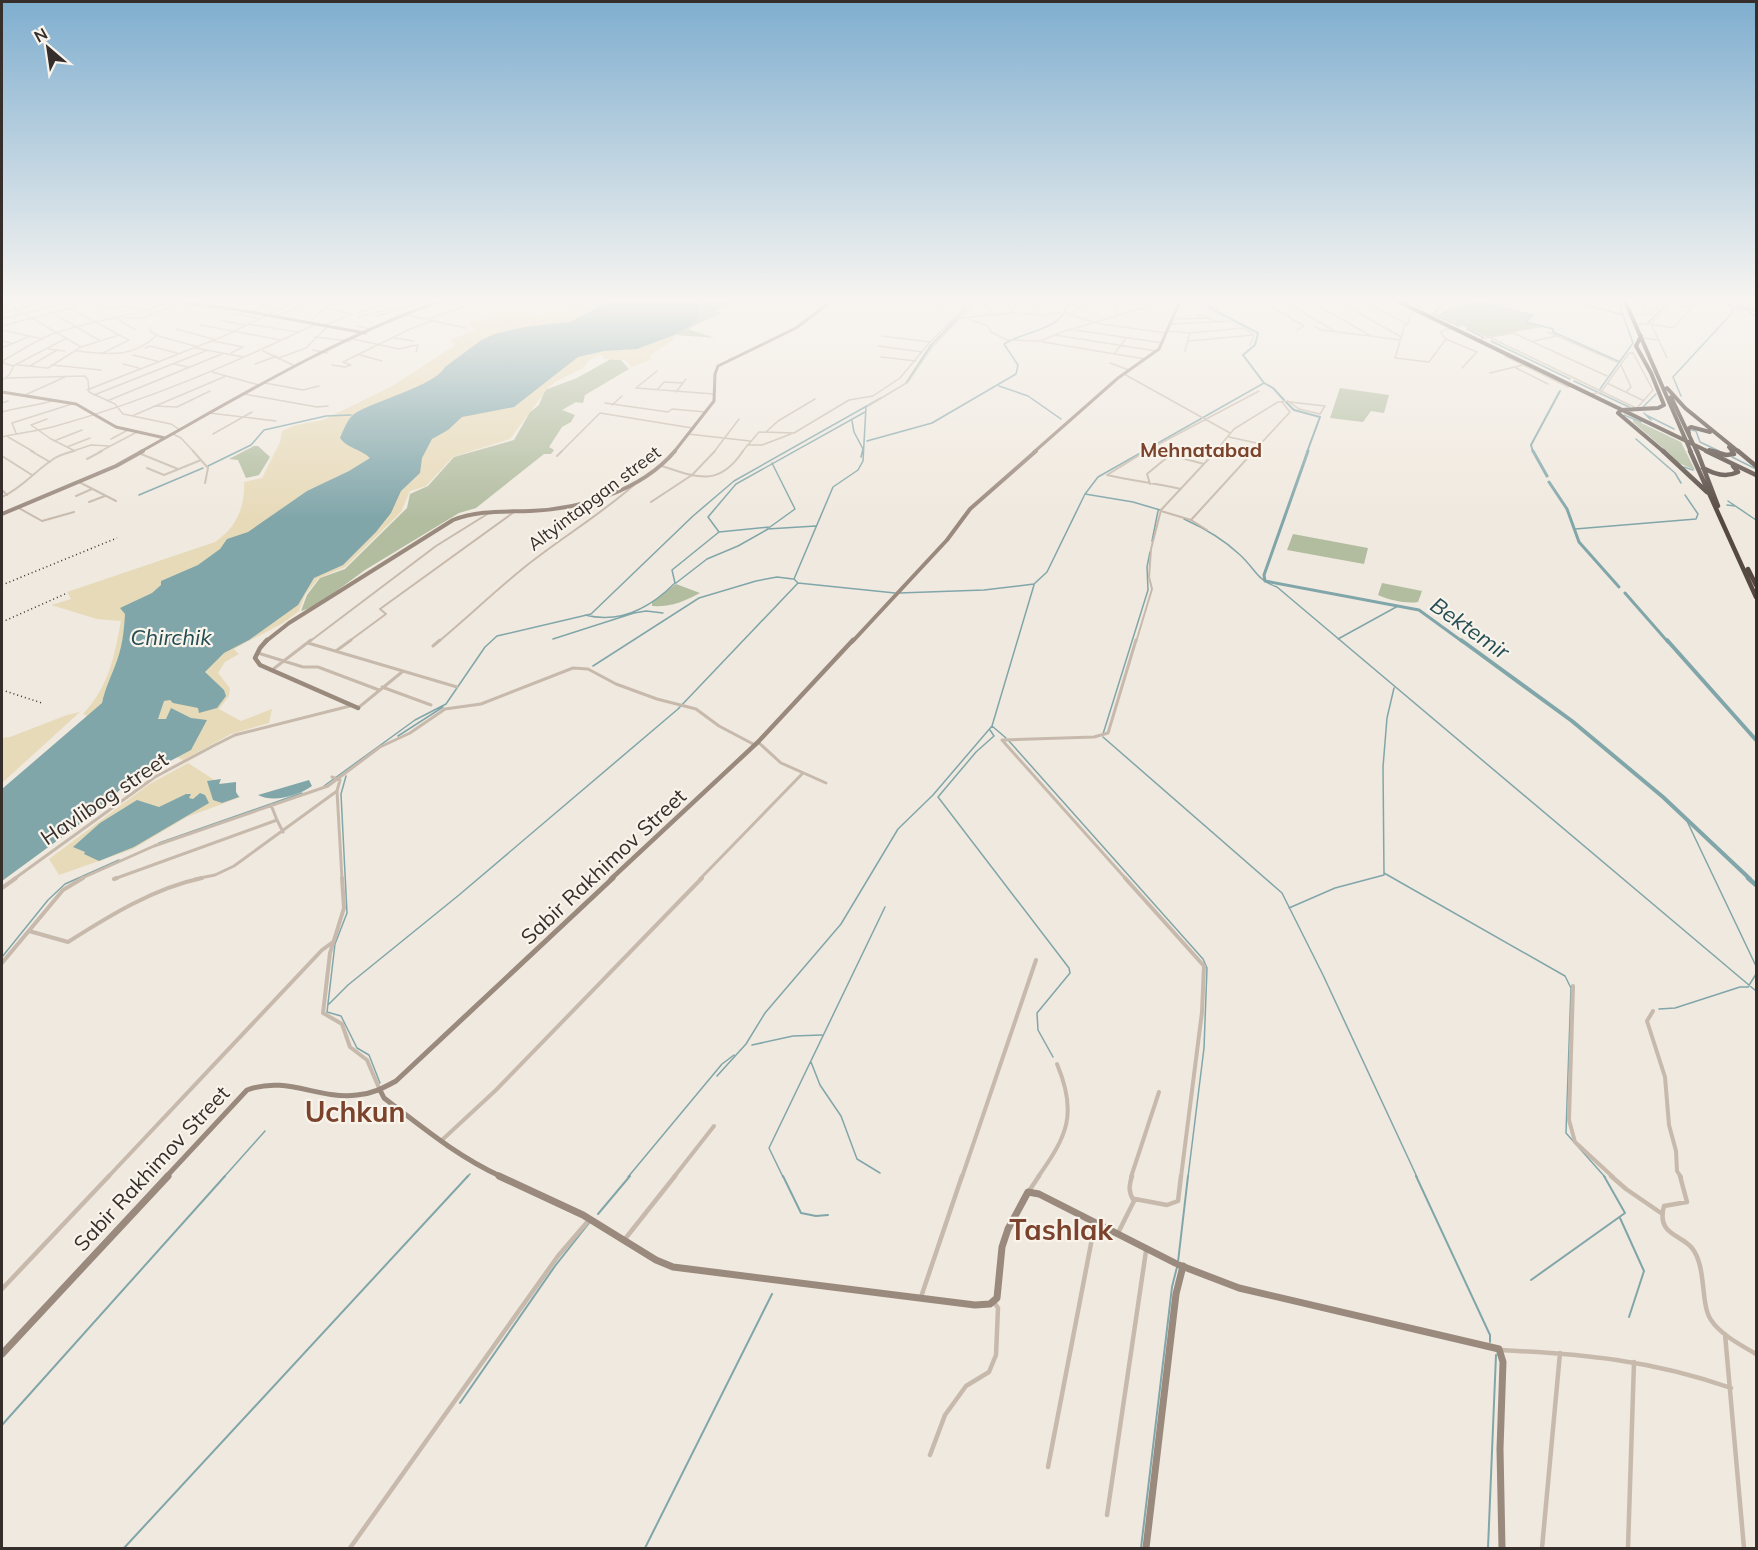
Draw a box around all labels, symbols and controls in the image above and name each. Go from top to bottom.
north arrow [18,18,78,78]
text: N [31,23,51,47]
district label: Mehnatabad [1140,437,1262,462]
street label: Altyintapgan street [523,441,665,555]
water label: Bektemir [1425,591,1516,666]
water label: Chirchik [130,623,212,651]
street label: Hаvlibog street [35,746,173,850]
street label: Sabir Rakhimov Street [515,783,691,949]
street label: Sabir Rakhimov Street [68,1080,234,1256]
district label: Uchkun [305,1094,405,1129]
district label: Tashlak [1009,1212,1113,1247]

